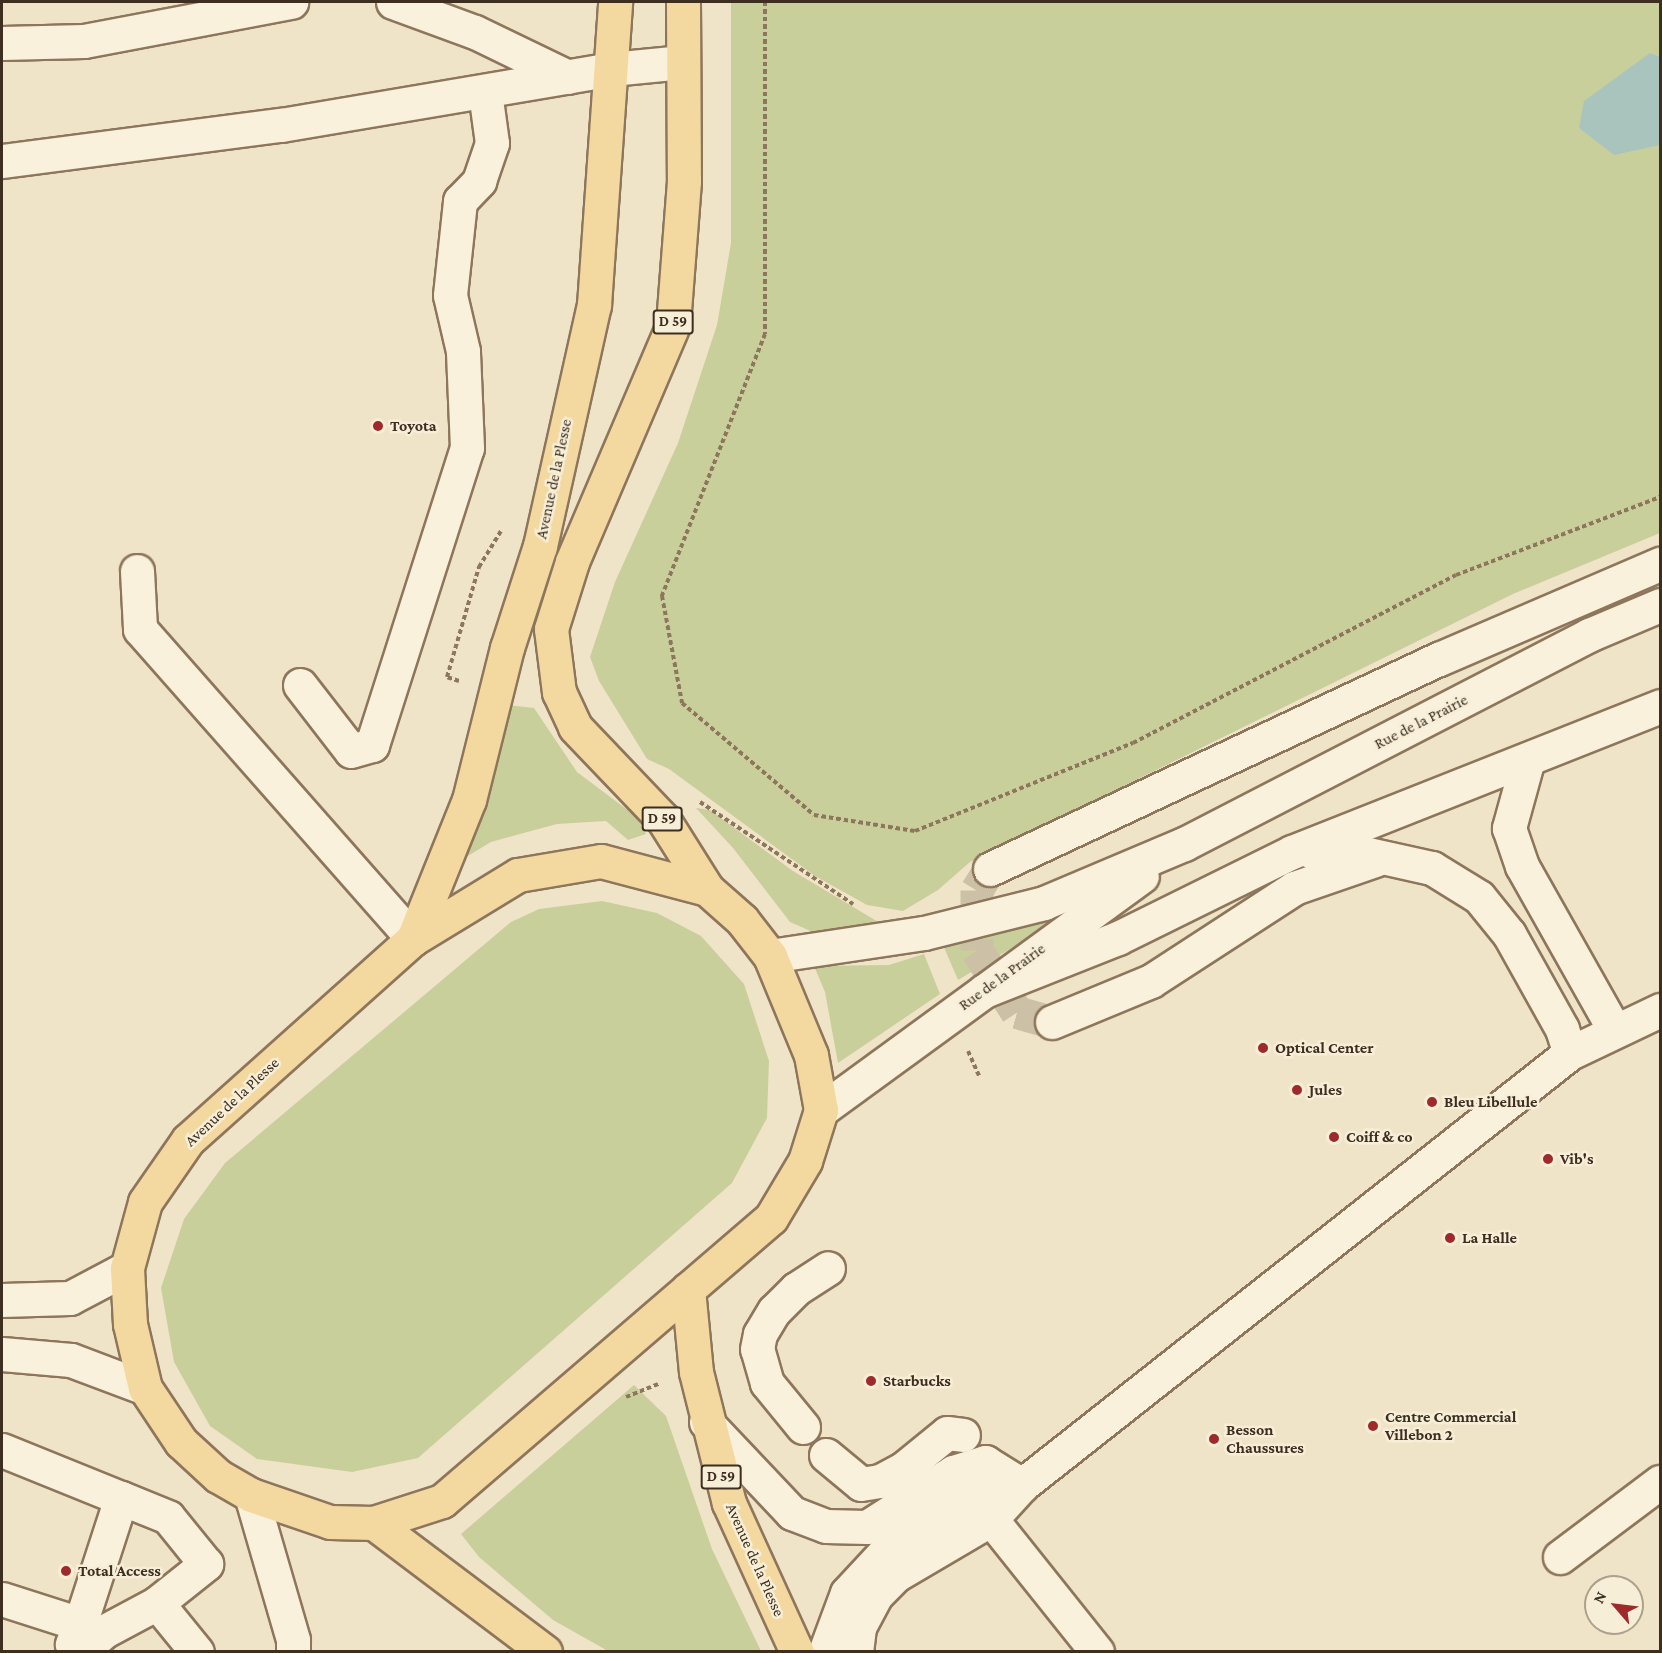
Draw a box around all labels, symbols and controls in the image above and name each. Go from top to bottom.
road number: D 59 [652,310,694,334]
place label: Toyota [390,416,436,436]
street label: Avenue de la Plesse [532,417,576,541]
marker: Toyota [371,419,385,433]
street label: Rue de la Prairie [1371,690,1471,754]
road number: D 59 [641,807,683,831]
street label: Rue de la Prairie [955,939,1049,1015]
place label: Optical Center [1275,1038,1374,1058]
marker: Optical Center [1256,1041,1270,1055]
street label: Avenue de la Plesse [181,1053,283,1151]
place label: Jules [1309,1080,1342,1100]
marker: Jules [1290,1083,1304,1097]
place label: Bleu Libellule [1444,1092,1538,1112]
marker: Bleu Libellule [1425,1095,1439,1109]
place label: Coiff & co [1346,1127,1413,1147]
marker: Coiff & co [1327,1130,1341,1144]
place label: Vib's [1560,1149,1594,1169]
marker: Vib's [1541,1152,1555,1166]
place label: La Halle [1462,1228,1517,1248]
marker: La Halle [1443,1231,1457,1245]
place label: Starbucks [883,1371,951,1391]
marker: Starbucks [864,1374,878,1388]
place label: Centre Commercial Villebon 2 [1385,1407,1516,1445]
marker: Centre Commercial Villebon 2 [1366,1419,1380,1433]
place label: Besson Chaussures [1226,1420,1304,1458]
marker: Besson Chaussures [1207,1432,1221,1446]
road number: D 59 [700,1465,742,1489]
street label: Avenue de la Plesse [721,1500,789,1620]
place label: Total Access [78,1561,161,1581]
marker: Total Access [59,1564,73,1578]
north arrow [1584,1575,1644,1635]
text: N [1589,1588,1609,1606]

